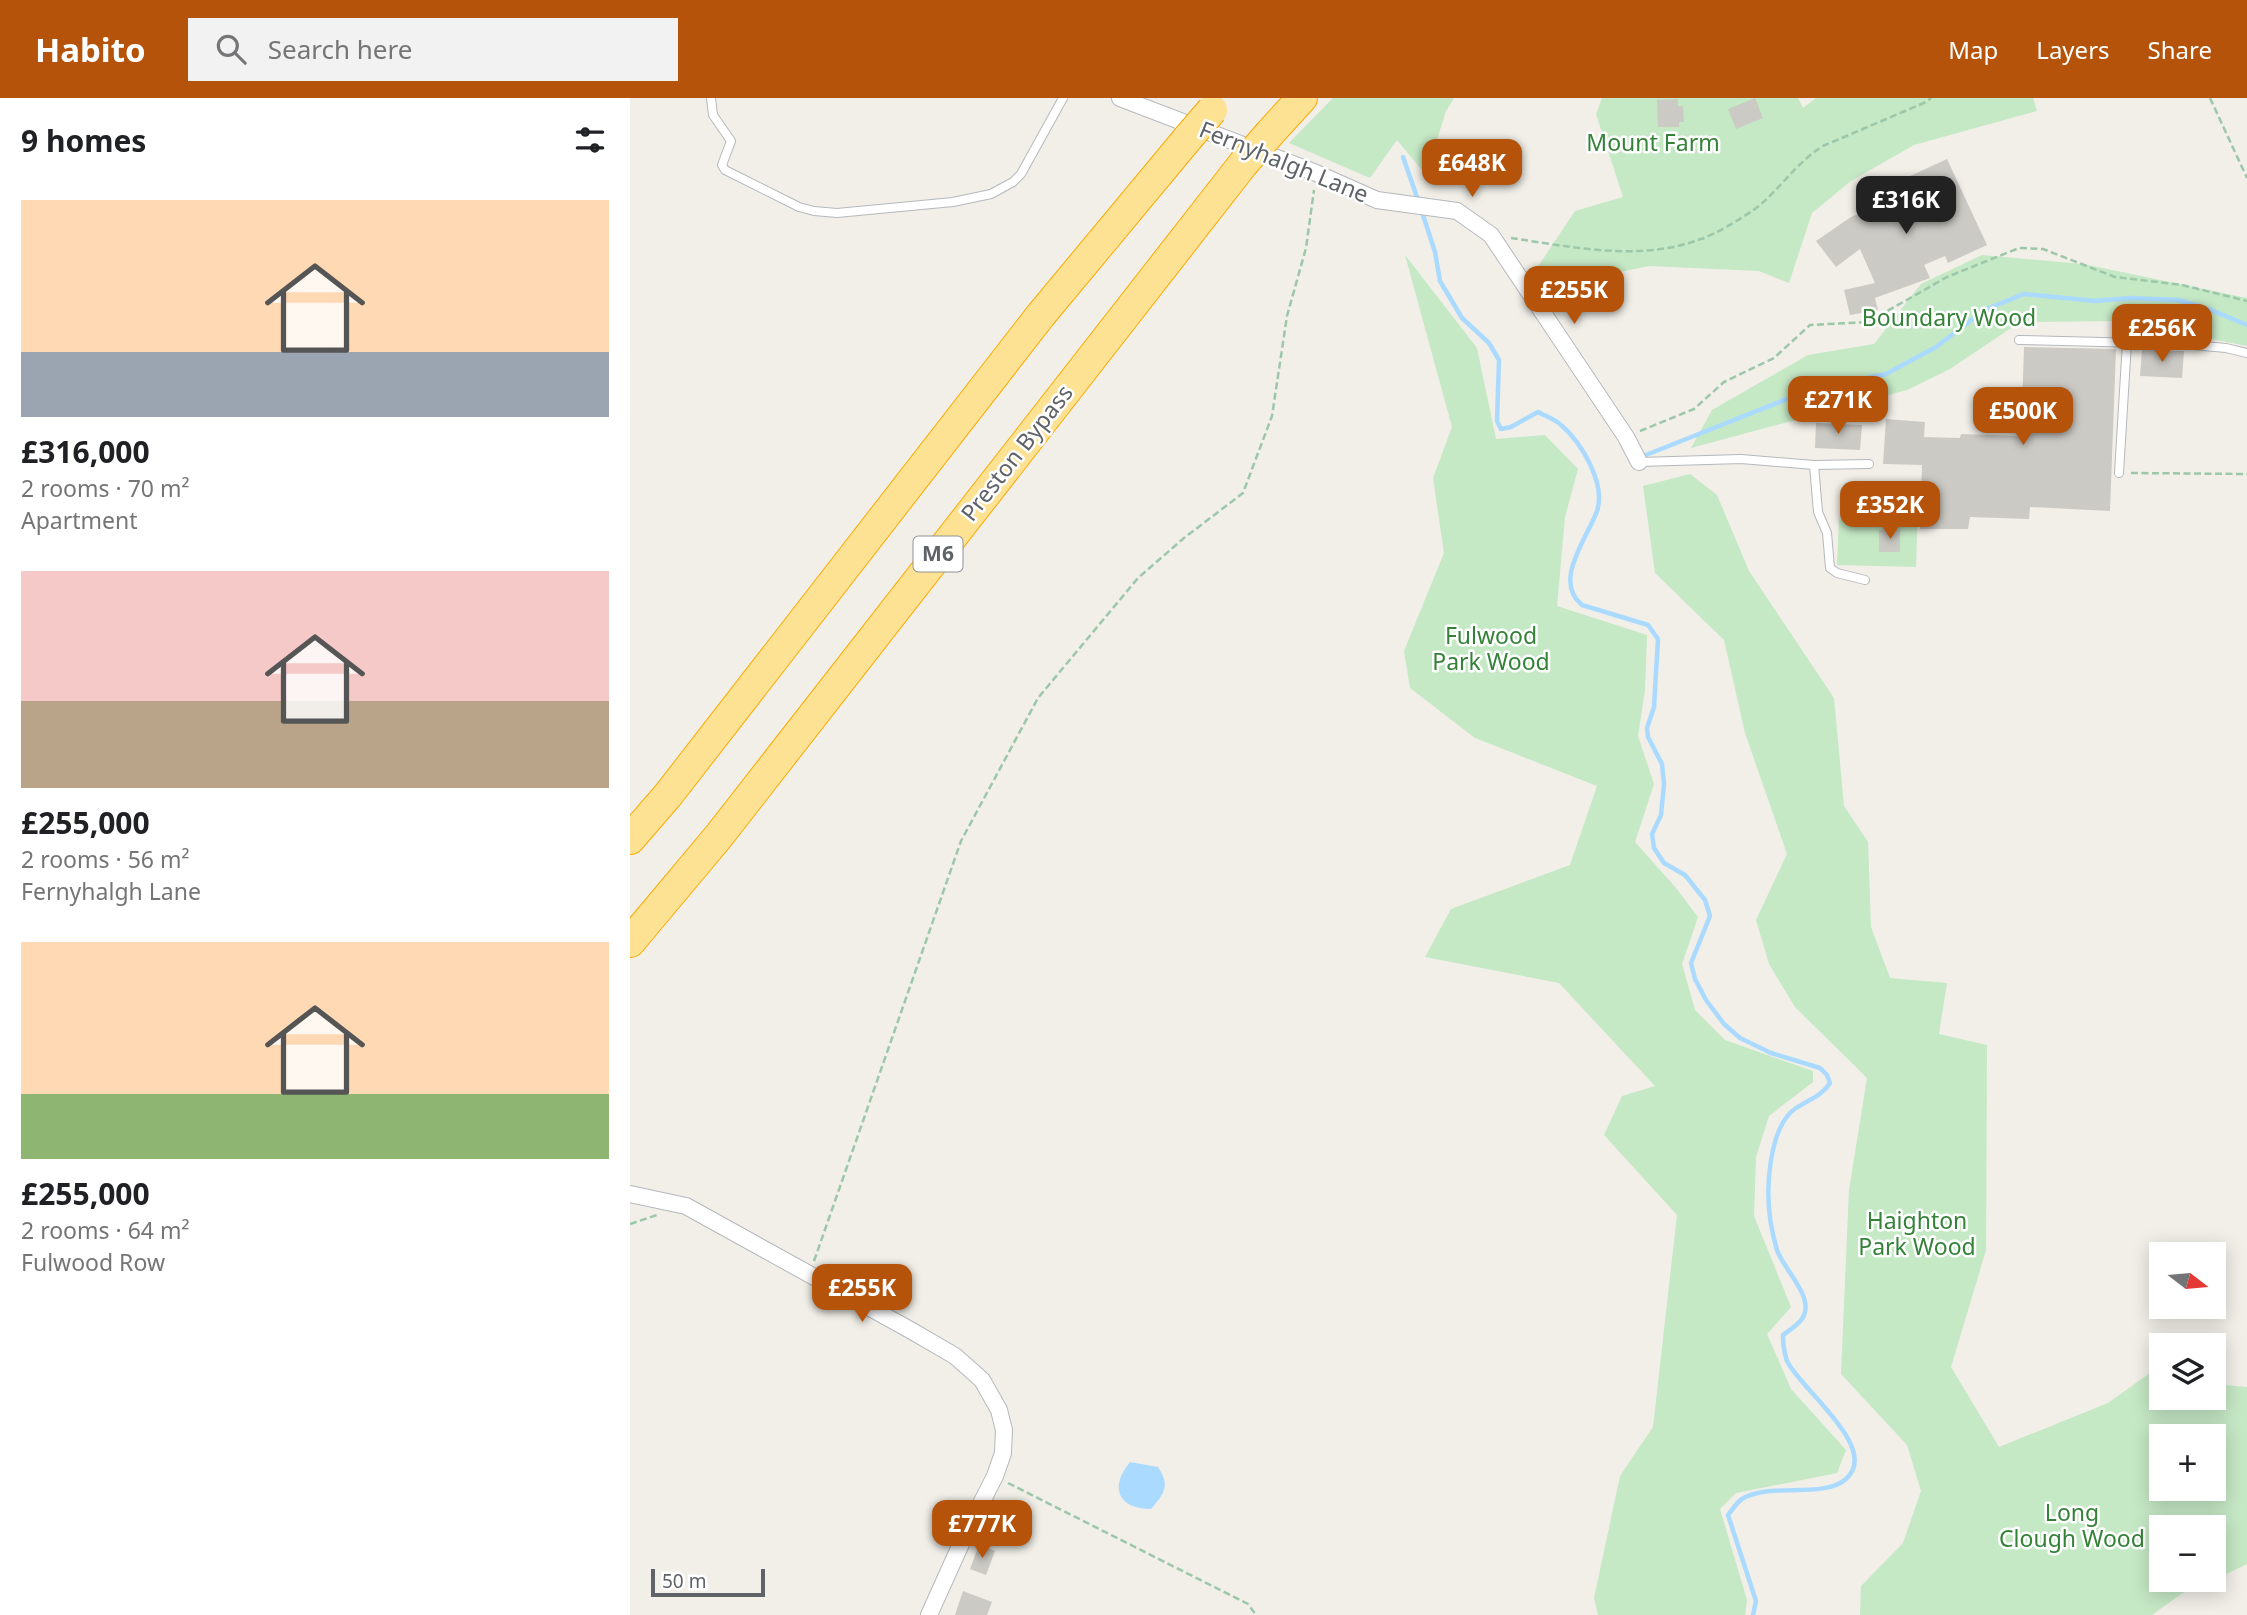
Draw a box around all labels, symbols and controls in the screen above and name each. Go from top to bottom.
search box [188,18,678,81]
text: Habito [35,27,146,72]
icon: search [212,30,250,68]
text: Search here [268,31,412,67]
text: Map [1948,33,1998,66]
text: Layers [2036,33,2110,66]
text: Share [2148,33,2212,66]
street label: Fernyhalgh Lane [1195,113,1374,210]
text: 9 homes [21,120,146,161]
icon: filters [571,121,609,159]
park label: Mount Farm [1586,126,1720,158]
pin: £648K [1423,140,1521,199]
text: £648K [1438,146,1506,178]
pin: £316K [1857,176,1955,236]
text: £316K [1872,183,1940,215]
icon: home [252,245,378,371]
pin: £255K [1525,266,1623,326]
text: £255K [1540,273,1608,305]
park label: Boundary Wood [1862,301,2036,333]
pin: £256K [2113,304,2211,364]
text: £256K [2128,311,2196,343]
pin: £271K [1789,376,1887,436]
street label: Preston Bypass [953,377,1080,527]
text: £271K [1804,383,1872,415]
pin: £500K [1974,388,2072,447]
text: £500K [1989,394,2057,426]
text: £316,000 [21,431,150,472]
text: 2 rooms · 70 m² [21,472,190,504]
pin: £352K [1841,482,1939,541]
text: £352K [1856,488,1924,520]
text: Apartment [21,504,138,536]
road number: M6 [914,536,962,572]
icon: home [252,616,378,742]
park label: Fulwood Park Wood [1432,619,1550,677]
text: £255,000 [21,802,150,843]
text: 2 rooms · 56 m² [21,843,190,875]
text: Fernyhalgh Lane [21,875,201,907]
icon: home [252,987,378,1113]
text: £255,000 [21,1173,150,1214]
park label: Haighton Park Wood [1858,1204,1976,1262]
text: 2 rooms · 64 m² [21,1214,190,1246]
north arrow [2149,1242,2226,1320]
map controls [2149,1242,2226,1592]
text: Fulwood Row [21,1246,165,1278]
pin: £255K [813,1264,911,1324]
text: £255K [828,1271,896,1303]
button: layers [2149,1333,2226,1410]
button: + [2149,1424,2226,1501]
park label: Long Clough Wood [1999,1496,2145,1554]
pin: £777K [933,1500,1031,1560]
text: £777K [948,1507,1016,1539]
button: − [2149,1515,2226,1592]
scale bar [651,1566,765,1598]
text: 50 m [662,1568,706,1594]

